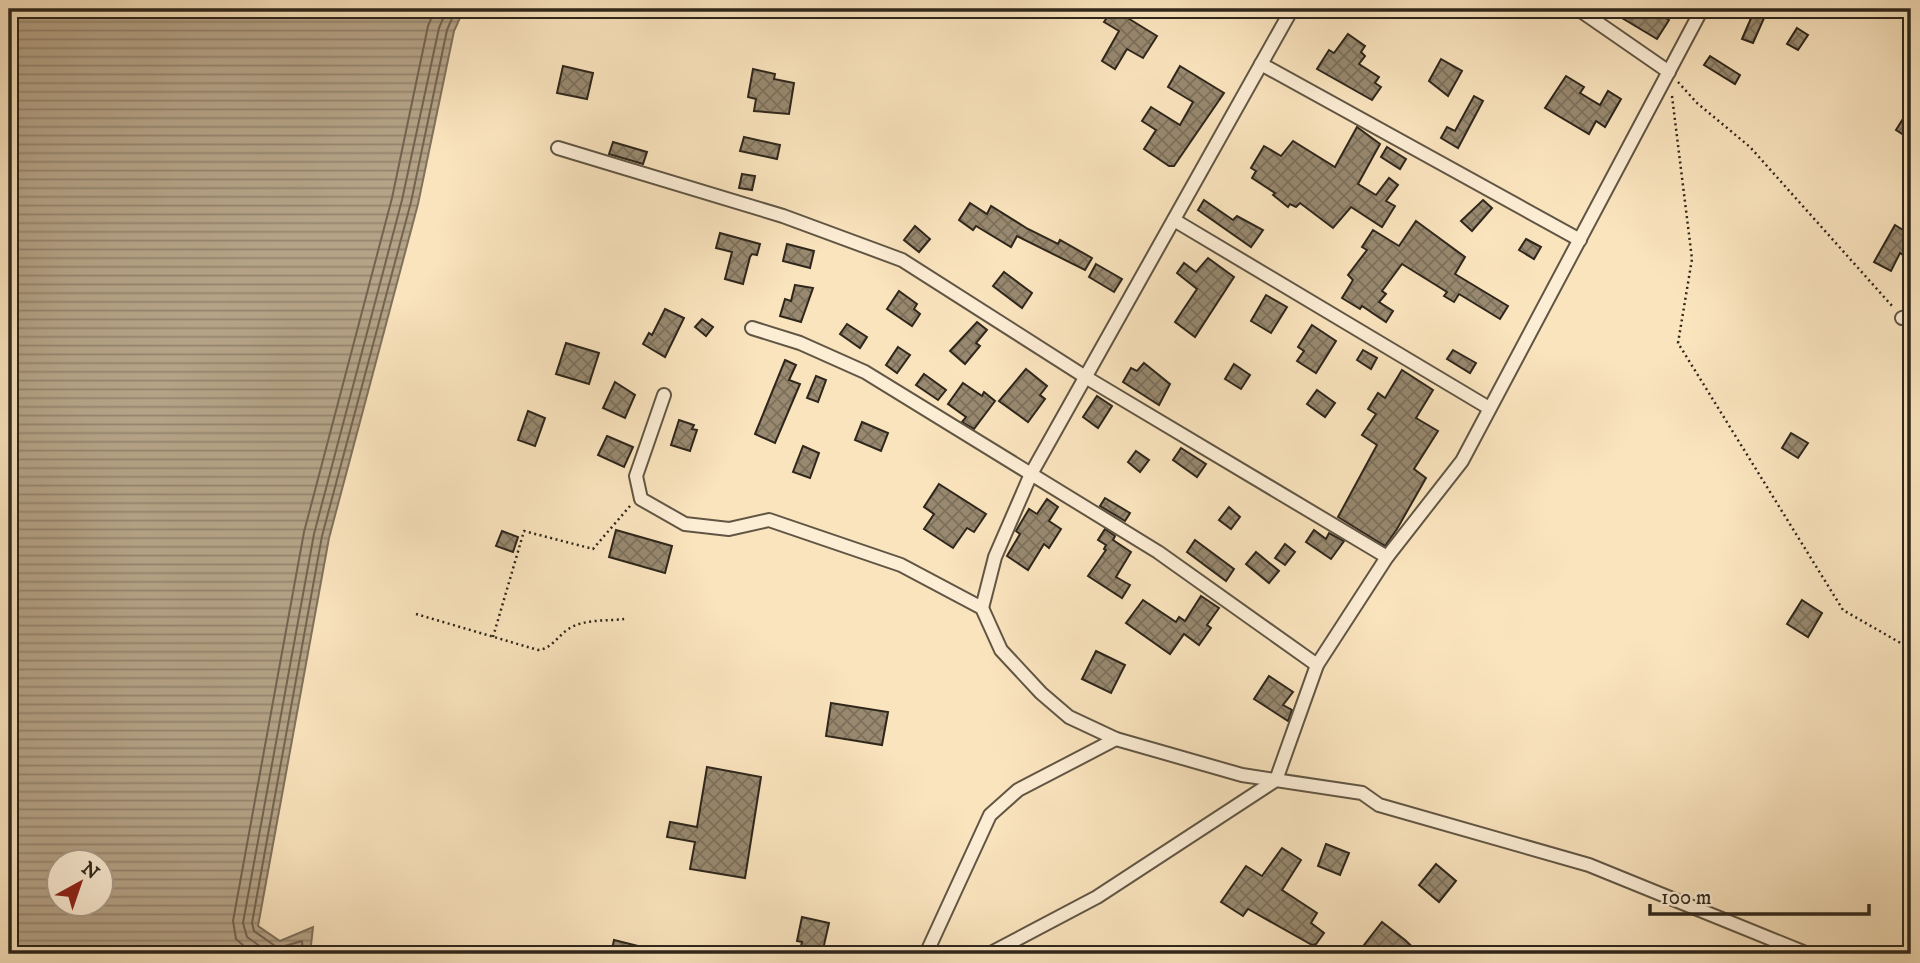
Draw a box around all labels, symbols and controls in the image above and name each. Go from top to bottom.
north arrow [46,848,116,918]
text: N [77,857,104,885]
scale bar [1650,872,1869,916]
text: 100 m [1661,885,1712,911]

